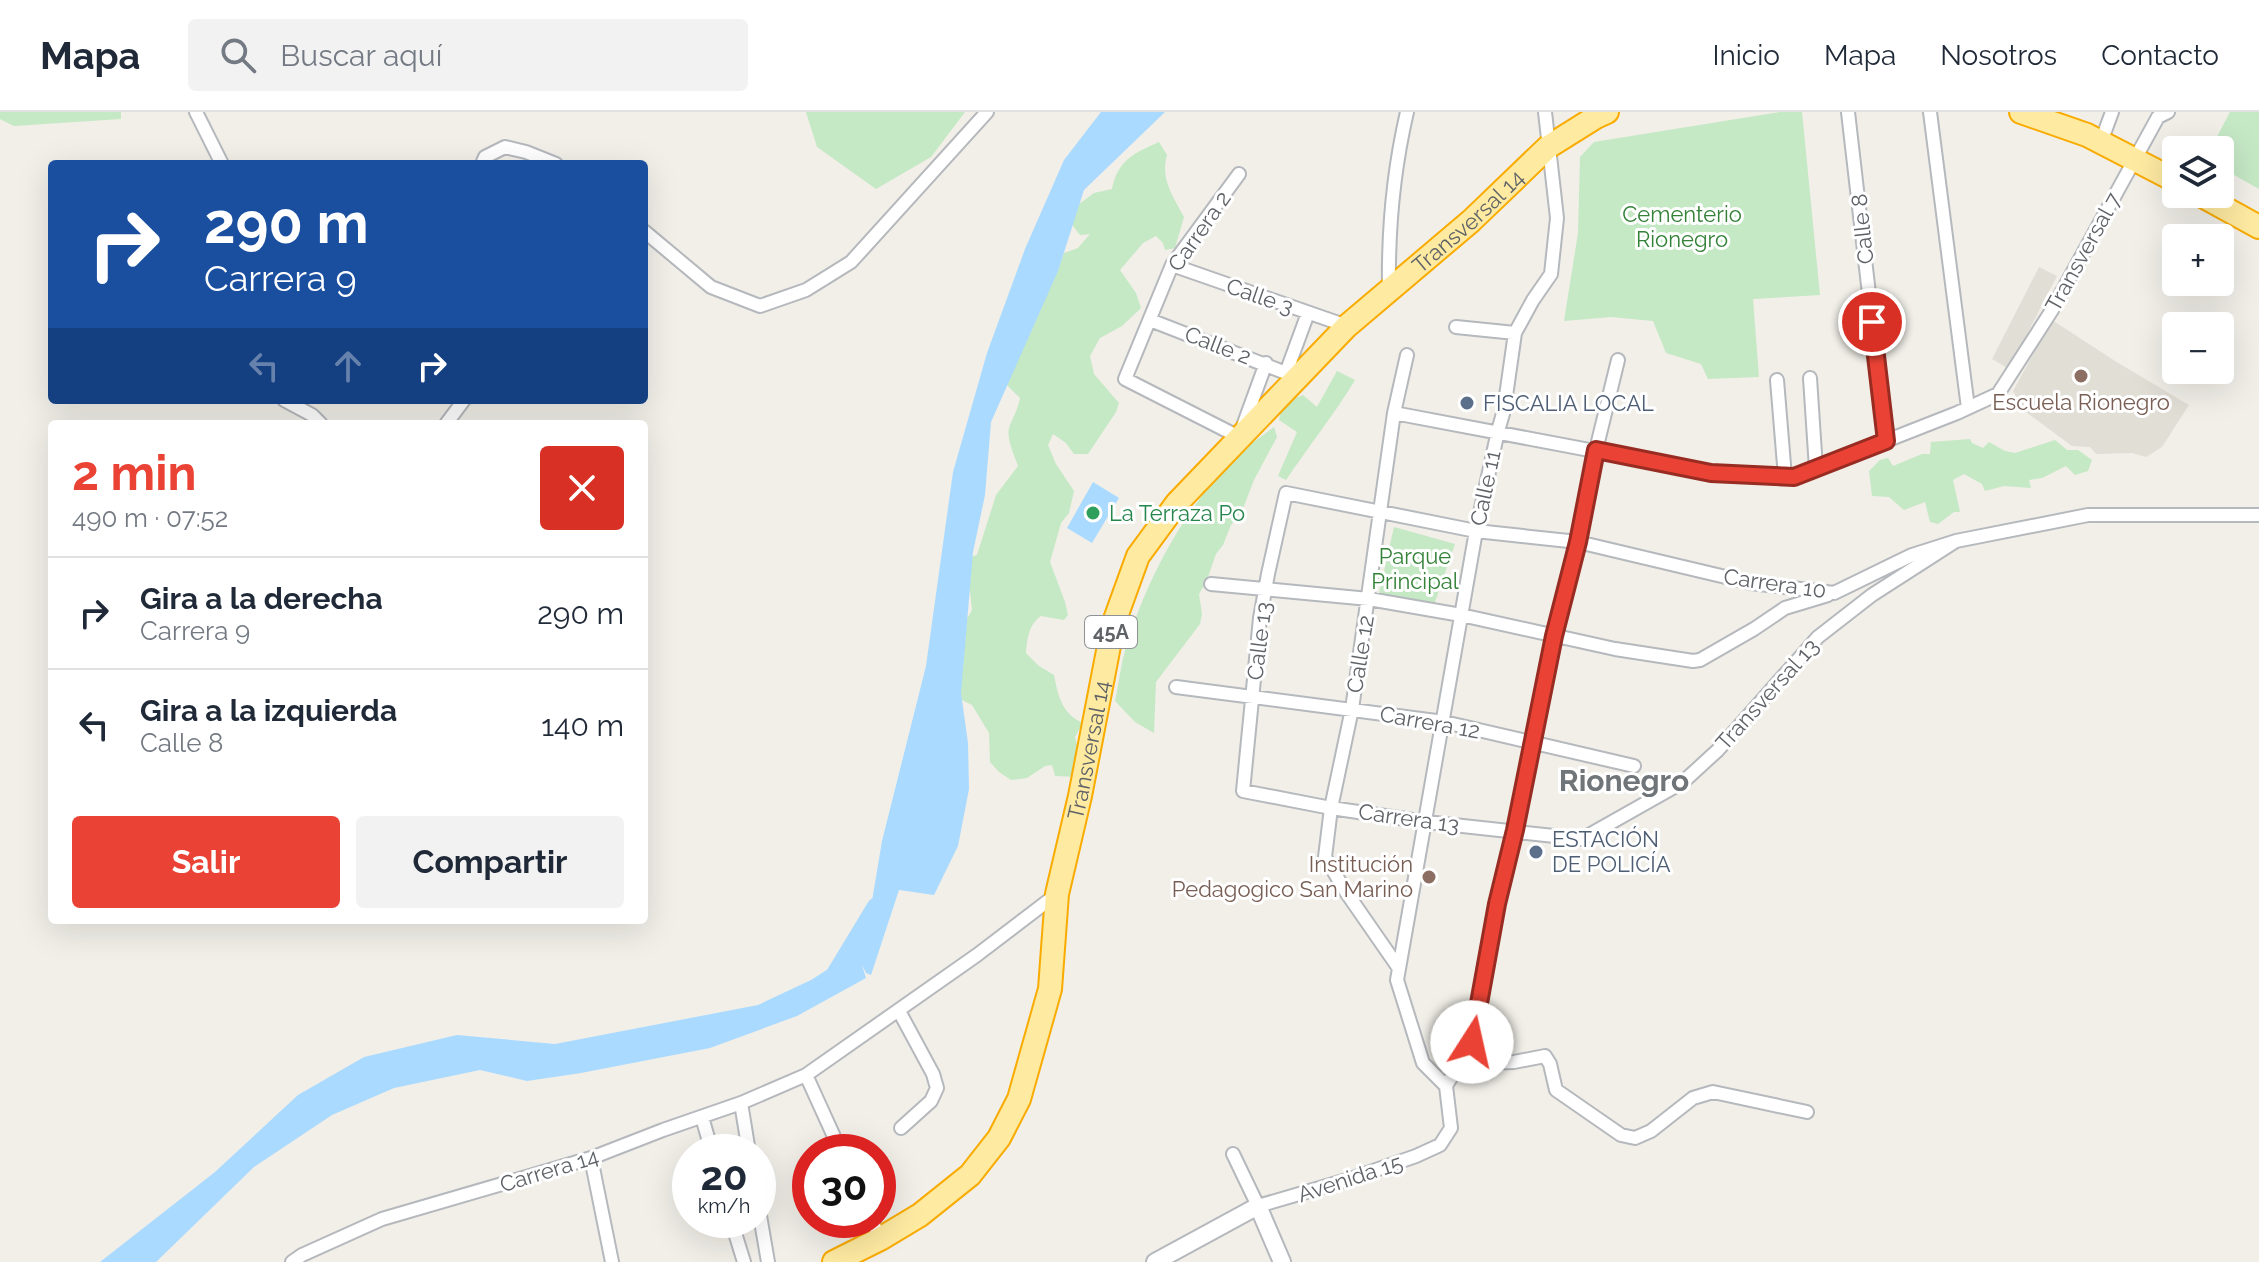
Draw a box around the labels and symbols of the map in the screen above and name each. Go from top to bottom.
street label: Transversal 14 [1407,164,1529,278]
street label: Carrera 2 [1162,186,1236,276]
street label: Transversal 7 [2040,188,2126,316]
street label: Calle 8 [1845,193,1879,265]
park label: Cementerio Rionegro [1622,201,1742,252]
street label: Calle 3 [1223,272,1297,320]
pin [1838,288,1906,356]
street label: Calle 2 [1181,320,1255,370]
marker: Escuela Rionegro [2072,367,2090,385]
place label: Escuela Rionegro [1992,389,2170,415]
place label: FISCALIA LOCAL [1483,390,1654,416]
marker: FISCALIA LOCAL [1458,394,1476,412]
street label: Calle 11 [1464,448,1506,528]
place label: La Terraza Po [1109,500,1245,526]
marker: La Terraza Po [1084,504,1102,522]
park label: Parque Principal [1371,543,1459,594]
street label: Carrera 10 [1722,563,1828,603]
street label: Calle 13 [1241,600,1277,682]
street label: Calle 12 [1341,613,1379,695]
road number: 45A [1085,616,1137,648]
street label: Transversal 13 [1710,633,1824,755]
street label: Transversal 14 [1062,678,1115,822]
street label: Carrera 12 [1378,700,1482,744]
district label: Rionegro [1559,763,1689,798]
street label: Carrera 13 [1357,798,1461,838]
place label: ESTACIÓN DE POLICÍA [1552,826,1671,877]
marker: ESTACIÓN DE POLICÍA [1527,843,1545,861]
place label: Institución Pedagogico San Marino [1172,851,1413,902]
marker: Institución Pedagogico San Marino [1420,868,1438,886]
position arrow [1430,1000,1514,1084]
speed limit sign: 30 [792,1134,896,1238]
street label: Carrera 14 [497,1143,601,1197]
street label: Avenida 15 [1294,1149,1406,1207]

